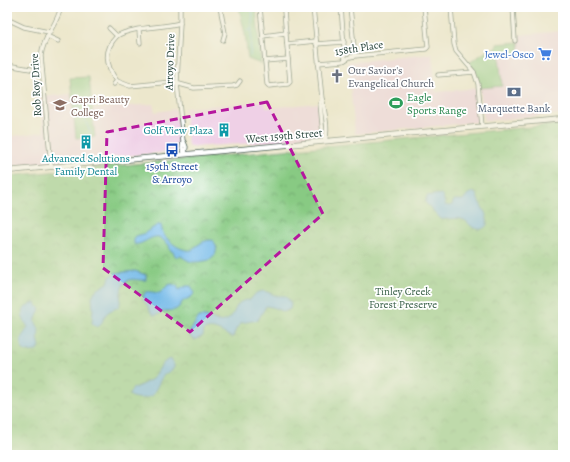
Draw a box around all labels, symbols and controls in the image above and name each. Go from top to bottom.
street label: Arroyo Drive [161,33,178,92]
street label: 158th Place [334,37,384,59]
supermarket icon: Jewel-Osco [537,46,553,62]
place label: Jewel-Osco [485,47,535,62]
street label: Rob Roy Drive [27,53,45,117]
place label: Our Savior's Evangelical Church [348,63,434,91]
church icon: Our Savior's Evangelical Church [329,68,345,84]
bank icon: Marquette Bank [506,84,522,100]
place label: Eagle Sports Range [407,90,467,118]
place label: Capri Beauty College [71,92,129,120]
sports icon: Eagle Sports Range [388,95,404,111]
school or university icon: Capri Beauty College [52,97,68,113]
place label: Marquette Bank [478,101,551,116]
building icon: Golf View Plaza [216,122,232,138]
place label: Golf View Plaza [144,123,214,138]
street label: West 159th Street [244,125,323,147]
building icon: Advanced Solutions Family Dental [78,134,94,150]
bus stop icon: 159th Street & Arroyo [164,142,180,158]
place label: Advanced Solutions Family Dental [41,151,130,179]
place label: 159th Street & Arroyo [146,159,198,187]
park label: Tinley Creek Forest Preserve [369,284,437,312]

